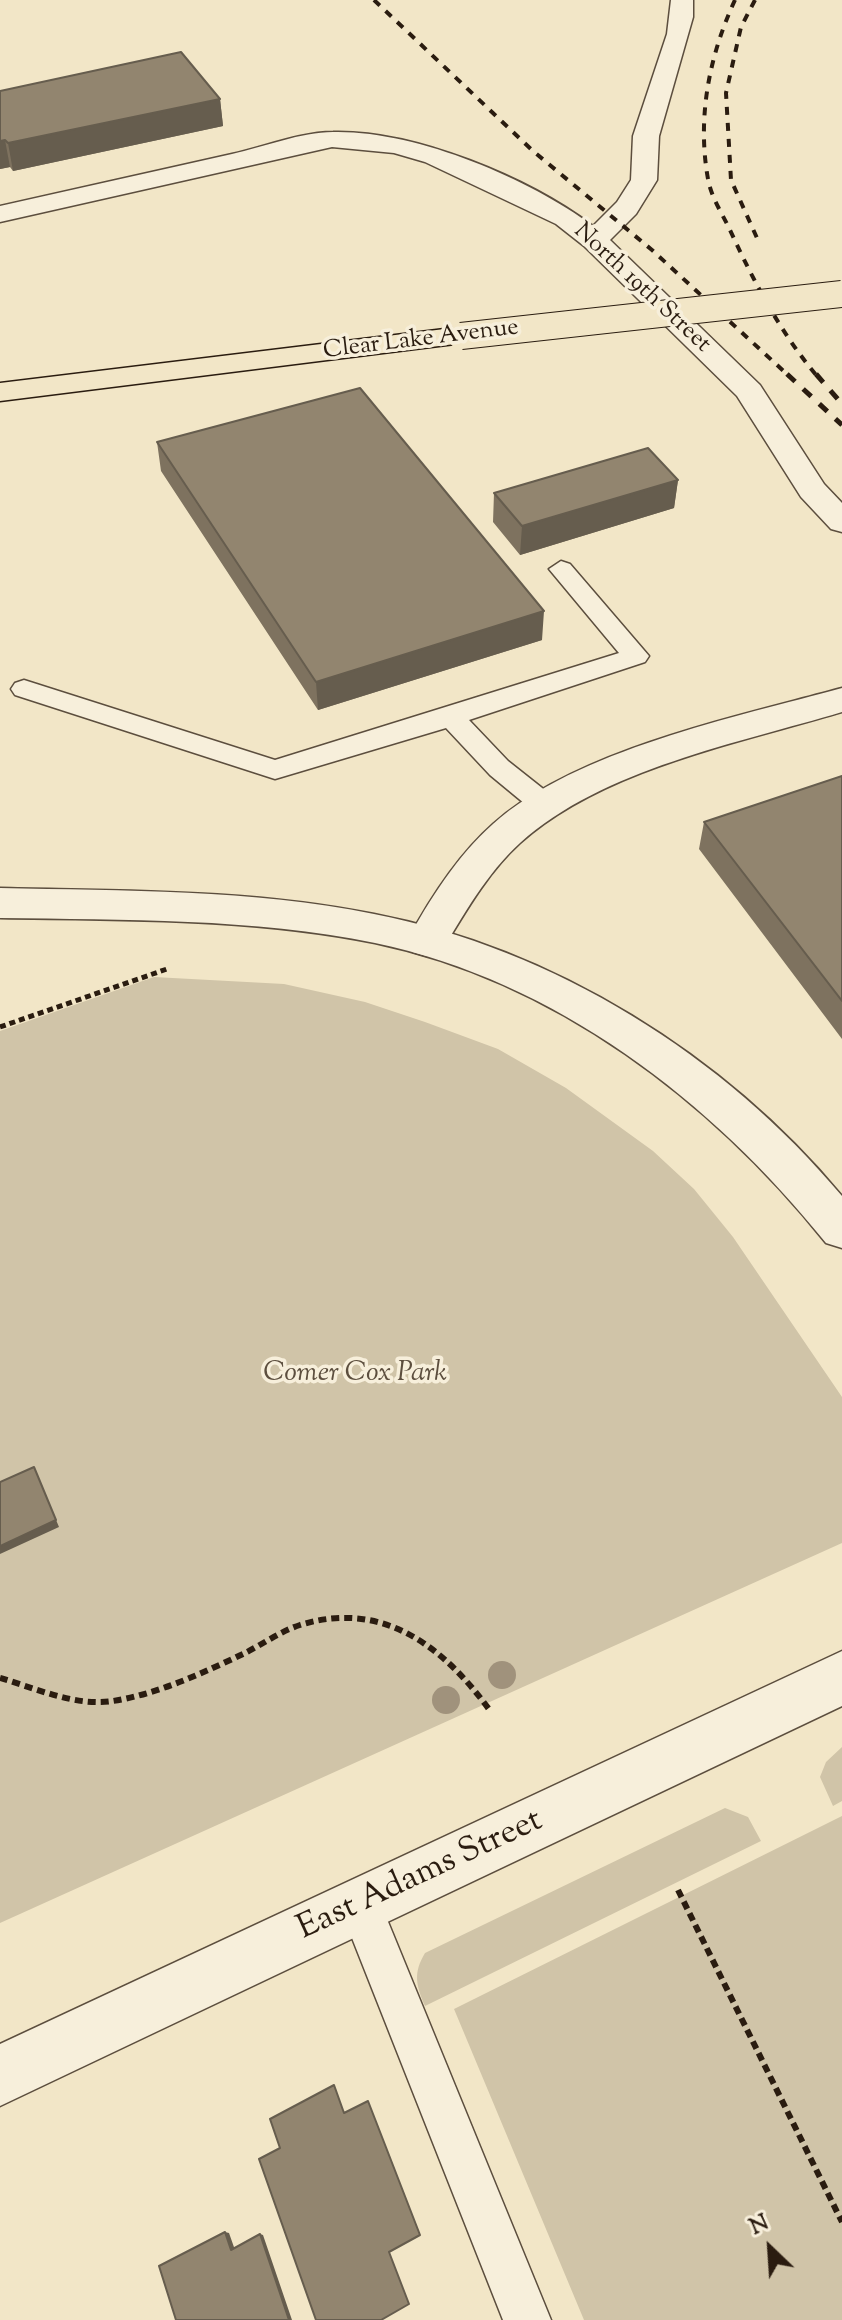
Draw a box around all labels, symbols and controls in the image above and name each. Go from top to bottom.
street label: North 19th Street [566,218,716,360]
street label: Clear Lake Avenue [322,315,520,367]
park label: Comer Cox Park [263,1358,447,1392]
street label: East Adams Street [292,1802,550,1952]
north arrow [730,2208,810,2288]
text: N [745,2208,775,2244]

